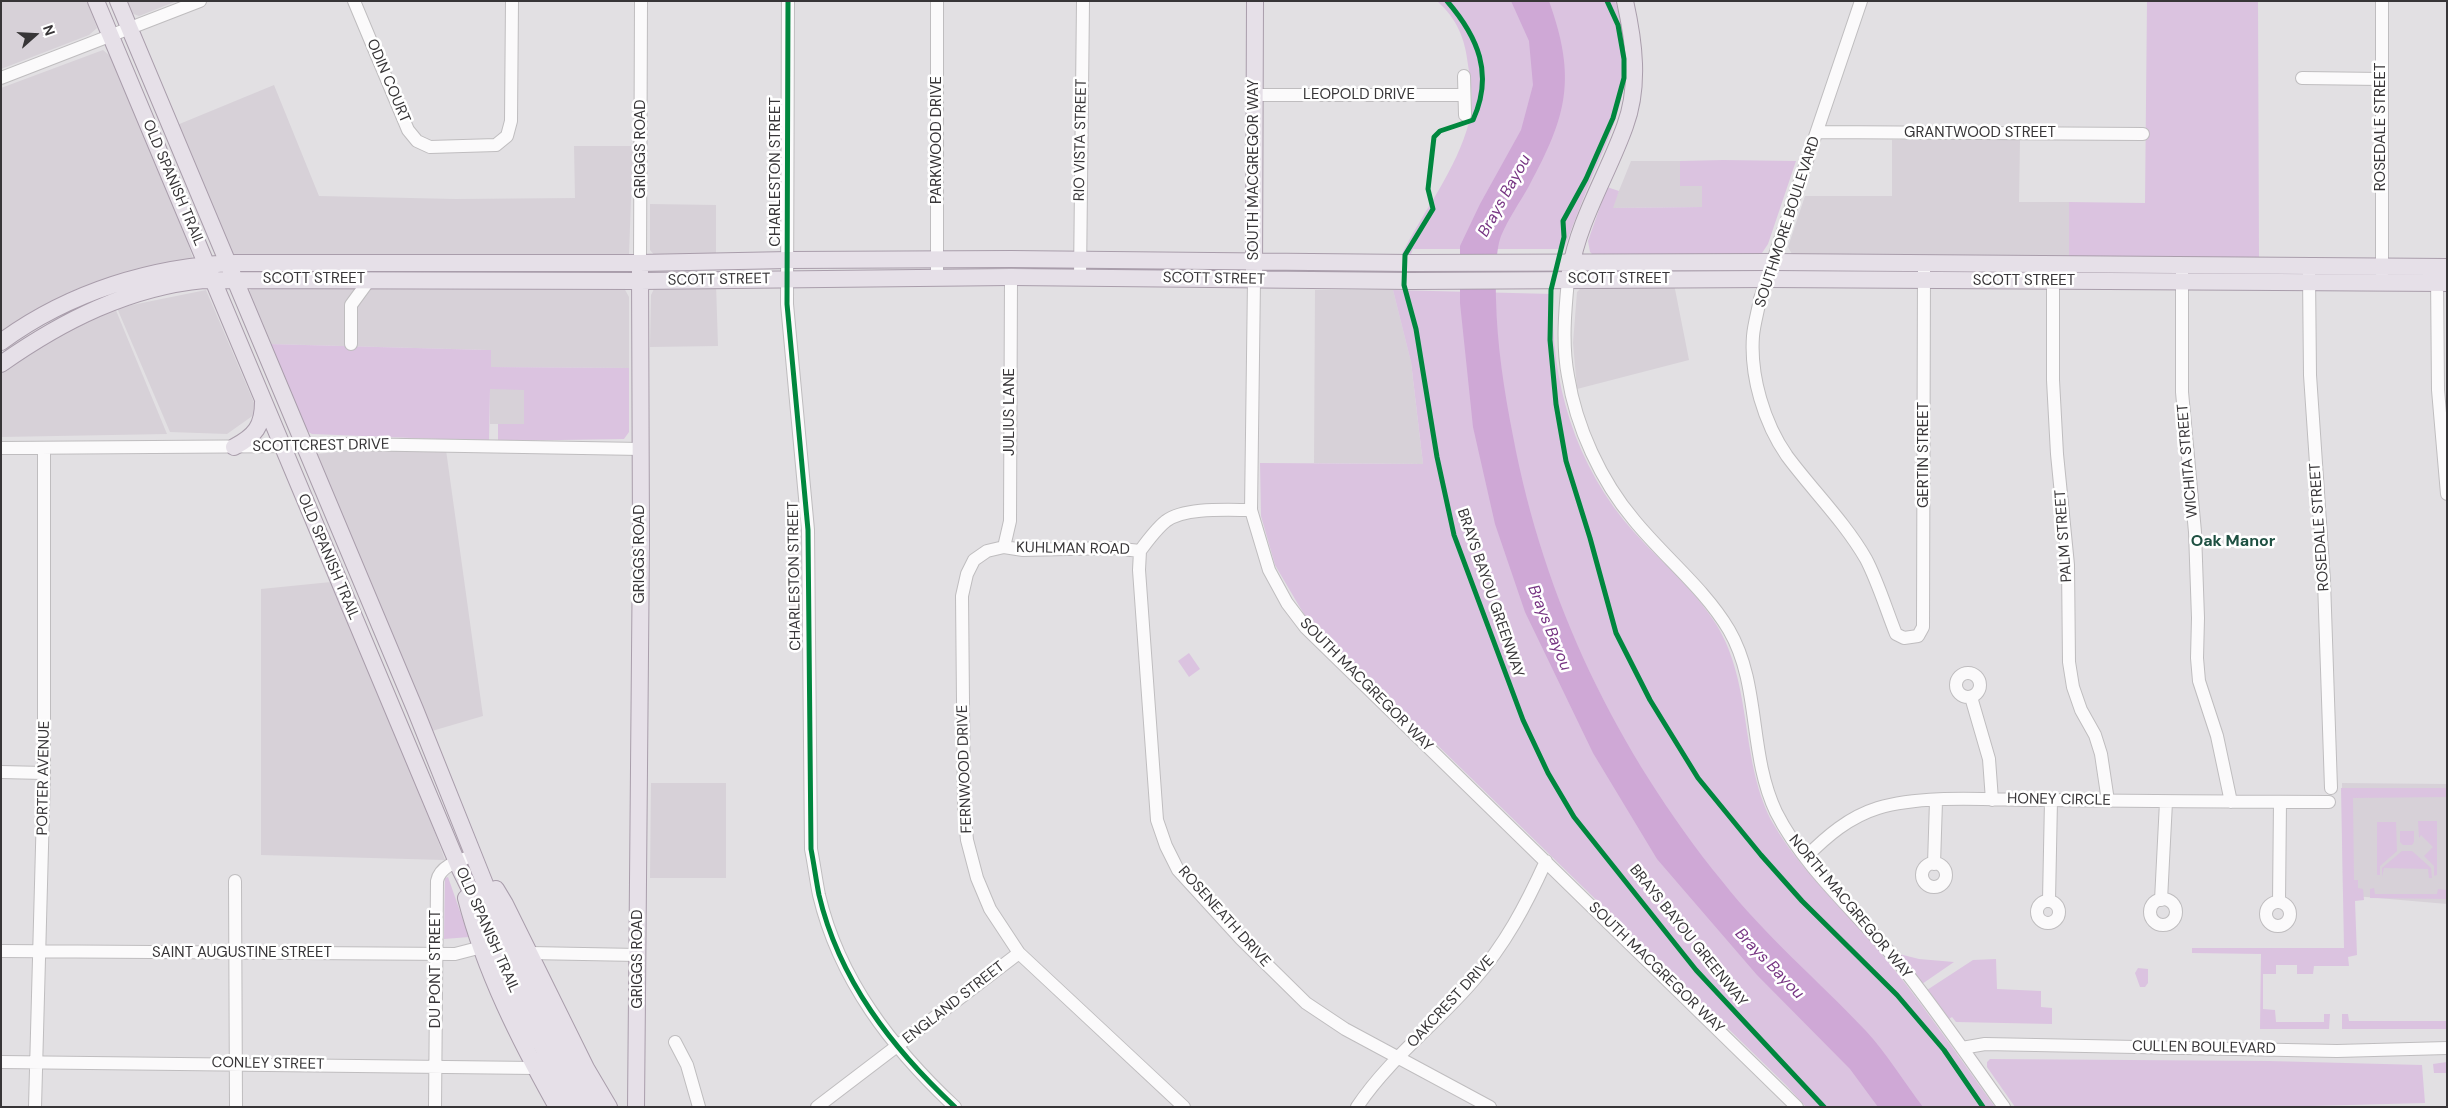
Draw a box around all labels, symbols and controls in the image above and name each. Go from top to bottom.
north arrow [10,10,60,60]
text: N [39,22,59,38]
street label: ODIN COURT [362,36,414,126]
street label: ROSEDALE STREET [2372,63,2390,191]
street label: PARKWOOD DRIVE [928,76,946,204]
street label: RIO VISTA STREET [1071,79,1091,201]
street label: SOUTH MACGREGOR WAY [1245,79,1263,261]
street label: LEOPOLD DRIVE [1303,86,1415,104]
street label: CHARLESTON STREET [767,97,785,247]
street label: GRIGGS ROAD [632,99,650,199]
street label: OLD SPANISH TRAIL [138,117,208,249]
street label: GRANTWOOD STREET [1904,124,2056,142]
street label: SOUTHMORE BOULEVARD [1752,134,1824,310]
water label: Brays Bayou [1475,152,1535,240]
street label: SCOTT STREET [1163,269,1265,289]
street label: SCOTT STREET [263,270,365,288]
street label: SCOTT STREET [668,270,770,290]
street label: SCOTT STREET [1568,270,1670,288]
street label: SCOTT STREET [1973,272,2075,290]
street label: JULIUS LANE [1001,368,1019,456]
street label: GERTIN STREET [1915,402,1933,508]
street label: WICHITA STREET [2174,403,2202,519]
street label: SCOTTCREST DRIVE [252,436,390,456]
street label: ROSEDALE STREET [2307,462,2333,592]
street label: PALM STREET [2052,489,2076,583]
street label: OLD SPANISH TRAIL [293,491,363,623]
street label: CHARLESTON STREET [785,501,805,651]
street label: GRIGGS ROAD [631,504,649,604]
street label: BRAYS BAYOU GREENWAY [1453,506,1527,680]
district label: Oak Manor [2191,532,2275,552]
street label: KUHLMAN ROAD [1016,539,1130,559]
water label: Brays Bayou [1523,582,1575,674]
street label: SOUTH MACGREGOR WAY [1296,615,1436,755]
street label: FERNWOOD DRIVE [954,704,976,834]
street label: PORTER AVENUE [34,721,54,835]
street label: HONEY CIRCLE [2007,790,2111,810]
street label: NORTH MACGREGOR WAY [1785,832,1915,982]
street label: BRAYS BAYOU GREENWAY [1625,861,1751,1011]
street label: ROSENEATH DRIVE [1174,863,1274,971]
street label: OLD SPANISH TRAIL [451,865,523,995]
street label: SOUTH MACGREGOR WAY [1585,899,1727,1037]
street label: GRIGGS ROAD [629,909,647,1009]
street label: DU PONT STREET [427,910,445,1028]
water label: Brays Bayou [1730,925,1808,1003]
street label: SAINT AUGUSTINE STREET [152,944,332,962]
street label: OAKCREST DRIVE [1404,952,1498,1052]
street label: ENGLAND STREET [900,958,1008,1048]
street label: CULLEN BOULEVARD [2132,1038,2276,1058]
street label: CONLEY STREET [211,1054,325,1074]

